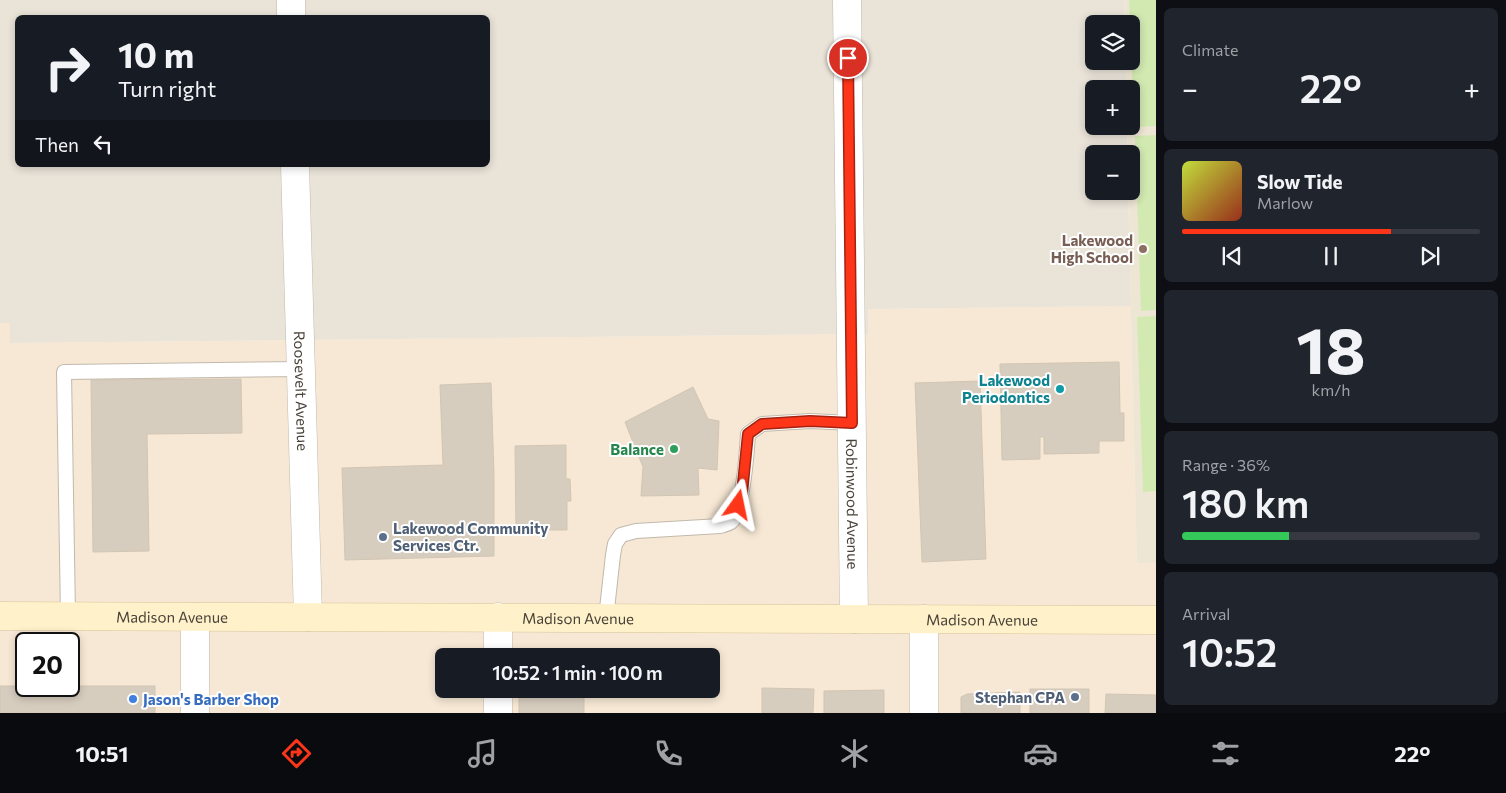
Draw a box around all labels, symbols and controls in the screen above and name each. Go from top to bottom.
map controls [1085,15,1140,200]
button: layers [1085,15,1140,70]
text: 10 m [118,32,194,75]
icon: right [35,35,100,100]
pin [827,37,869,79]
text: Climate [1182,40,1238,59]
icon: arrive [834,44,862,72]
text: 22° [1300,64,1362,111]
text: − [1182,71,1198,105]
text: + [1464,71,1480,105]
text: Turn right [118,75,216,102]
button: + [1085,80,1140,135]
icon: left [89,130,117,158]
text: Then [35,133,79,156]
button: − [1085,145,1140,200]
text: Slow Tide [1257,170,1343,193]
text: Marlow [1257,193,1313,212]
place label: Lakewood High School [1051,231,1133,266]
icon: previous [1218,242,1246,270]
icon: pause [1317,242,1345,270]
icon: next [1416,242,1444,270]
marker: Lakewood High School [1137,243,1149,255]
text: 18 [1296,308,1366,387]
street label: Roosevelt Avenue [291,331,312,451]
place label: Lakewood Periodontics [962,371,1050,406]
text: km/h [1312,380,1350,399]
marker: Lakewood Periodontics [1054,383,1066,395]
street label: Robinwood Avenue [843,438,862,570]
place label: Balance [610,440,664,458]
marker: Balance [668,443,680,455]
text: Range · 36% [1182,455,1270,474]
position arrow [711,478,763,530]
text: 180 km [1182,479,1309,526]
place label: Lakewood Community Services Ctr. [393,519,549,554]
marker: Lakewood Community Services Ctr. [377,531,389,543]
text: Arrival [1182,604,1230,623]
street label: Madison Avenue [116,607,228,626]
street label: Madison Avenue [522,609,634,627]
street label: Madison Avenue [926,610,1038,629]
text: 10:52 [1182,628,1277,675]
speed limit sign: 20 [15,632,80,697]
text: 10:52 · 1 min · 100 m [492,661,663,684]
place label: Stephan CPA [975,688,1065,706]
place label: Jason's Barber Shop [143,690,279,708]
marker: Stephan CPA [1069,691,1081,703]
marker: Jason's Barber Shop [127,693,139,705]
icon: directions [279,736,314,771]
icon: music [465,736,500,771]
icon: phone [651,736,686,771]
icon: climate [837,736,872,771]
icon: car [1023,736,1058,771]
icon: filters [1208,736,1243,771]
text: 10:51 [75,740,129,767]
text: 22° [1394,740,1431,767]

